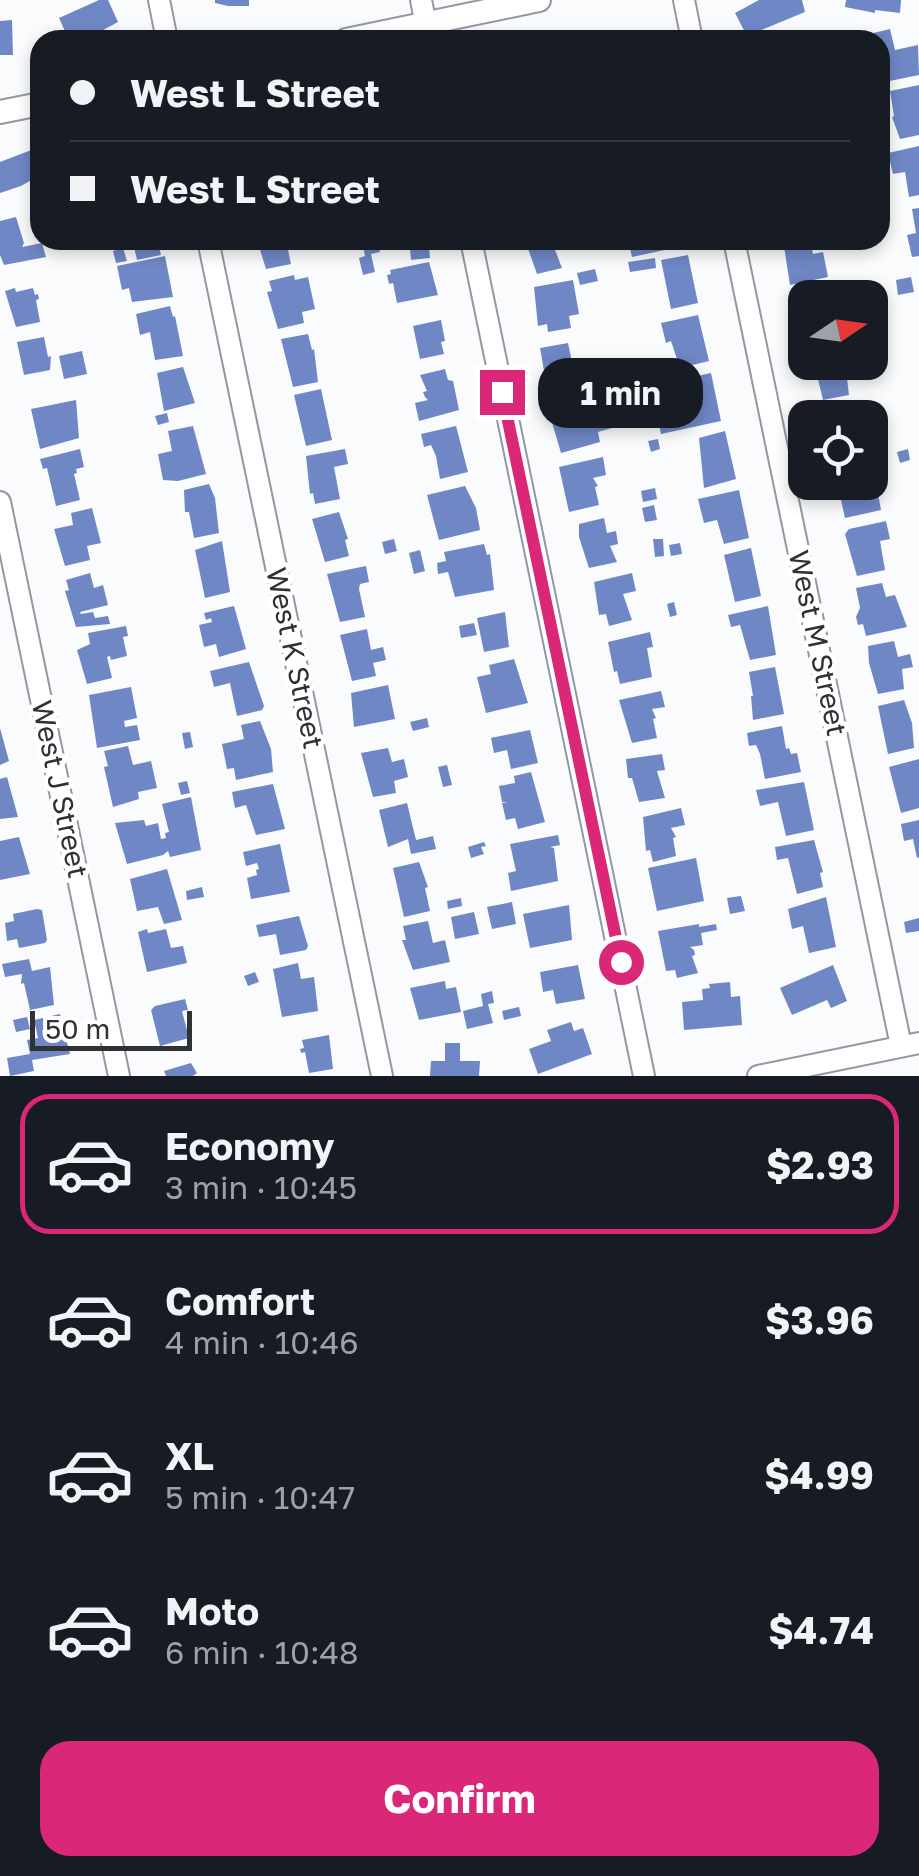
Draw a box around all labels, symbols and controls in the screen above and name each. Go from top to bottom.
text: West L Street [130,70,380,115]
text: West L Street [130,166,380,211]
north arrow [788,280,888,380]
map controls [788,280,888,500]
callout: 1 min [537,357,702,427]
route end [480,370,525,415]
text: 1 min [580,374,661,412]
button: locate [788,400,888,500]
street label: West M Street [783,547,854,739]
street label: West K Street [260,564,331,751]
street label: West J Street [26,697,95,881]
route start [599,940,644,985]
scale bar [30,1006,192,1050]
text: 50 m [45,1012,110,1045]
icon: car [45,1119,135,1209]
text: Economy [165,1123,334,1168]
text: $2.93 [766,1142,874,1187]
text: 3 min · 10:45 [165,1168,357,1206]
icon: car [45,1274,135,1364]
text: Comfort [165,1278,315,1323]
text: $3.96 [765,1297,874,1342]
text: 4 min · 10:46 [165,1323,359,1361]
icon: car [45,1429,135,1519]
text: XL [165,1433,214,1478]
text: $4.99 [764,1452,874,1497]
text: 5 min · 10:47 [165,1478,355,1516]
icon: car [45,1584,135,1674]
text: Moto [165,1588,259,1633]
text: $4.74 [768,1607,874,1652]
text: 6 min · 10:48 [165,1633,359,1671]
button: Confirm [40,1741,879,1856]

